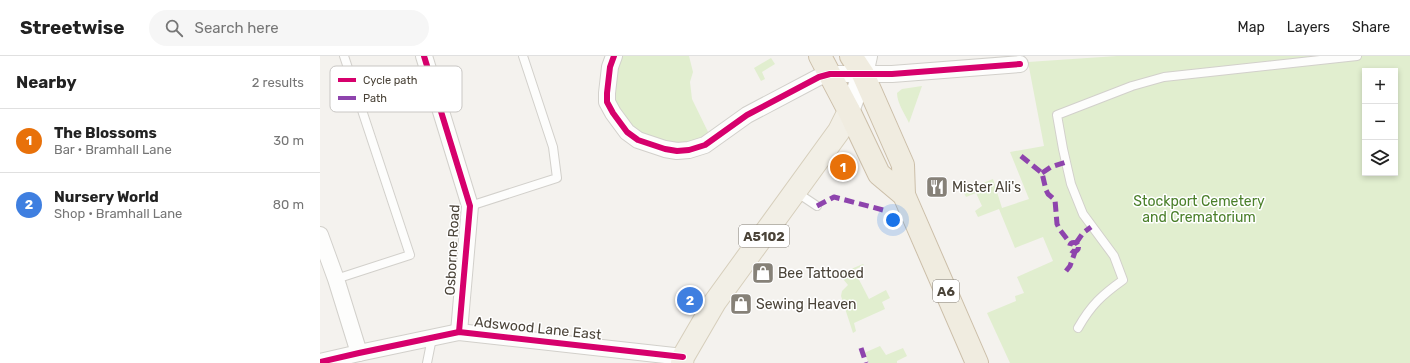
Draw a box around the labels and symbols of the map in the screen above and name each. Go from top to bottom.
legend [330,66,462,112]
text: Cycle path [363,74,417,87]
text: Path [363,92,387,105]
pin: 1 [830,152,856,182]
restaurant icon: Mister Ali's [924,174,950,200]
place label: Mister Ali's [952,179,1021,196]
park label: Stockport Cemetery and Crematorium [1133,193,1265,226]
street label: Osborne Road [442,204,463,296]
your location [883,210,903,230]
road number: A5102 [739,225,789,247]
shop icon: Bee Tattooed [750,260,776,286]
place label: Bee Tattooed [778,265,864,282]
road number: A6 [933,280,959,302]
pin: 2 [677,285,703,315]
shop icon: Sewing Heaven [728,291,754,317]
place label: Sewing Heaven [756,296,856,313]
street label: Adswood Lane East [474,313,603,344]

